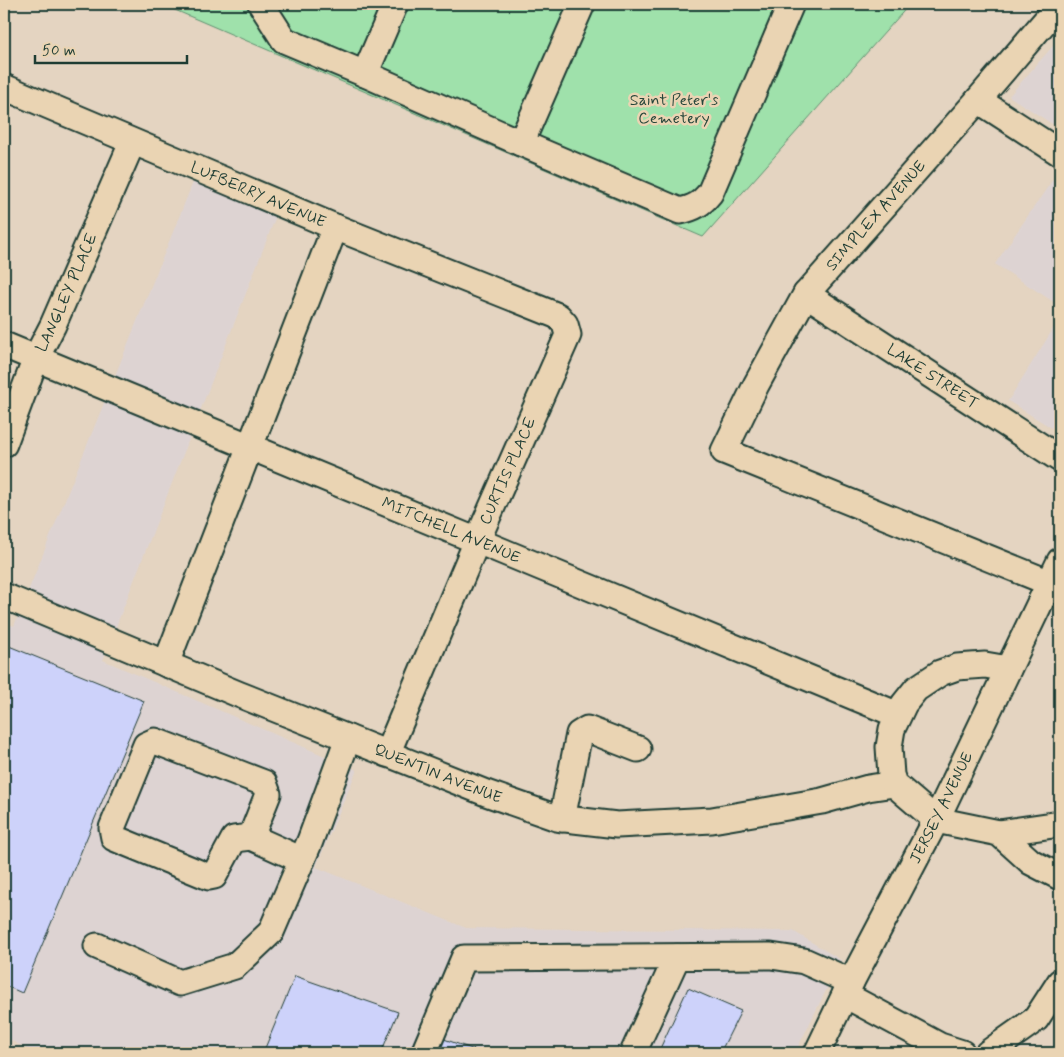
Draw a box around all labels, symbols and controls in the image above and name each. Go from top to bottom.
scale bar [35,32,188,64]
text: 50 m [42,41,76,61]
park label: Saint Peter's Cemetery [630,90,718,129]
street label: SIMPLEX AVENUE [821,156,930,275]
street label: LUFBERRY AVENUE [187,157,329,232]
street label: LANGLEY PLACE [30,230,102,356]
street label: LAKE STREET [883,339,983,414]
street label: CURTIS PLACE [475,414,541,528]
street label: MITCHELL AVENUE [379,492,524,568]
street label: QUENTIN AVENUE [371,739,505,808]
street label: JERSEY AVENUE [905,748,978,867]

